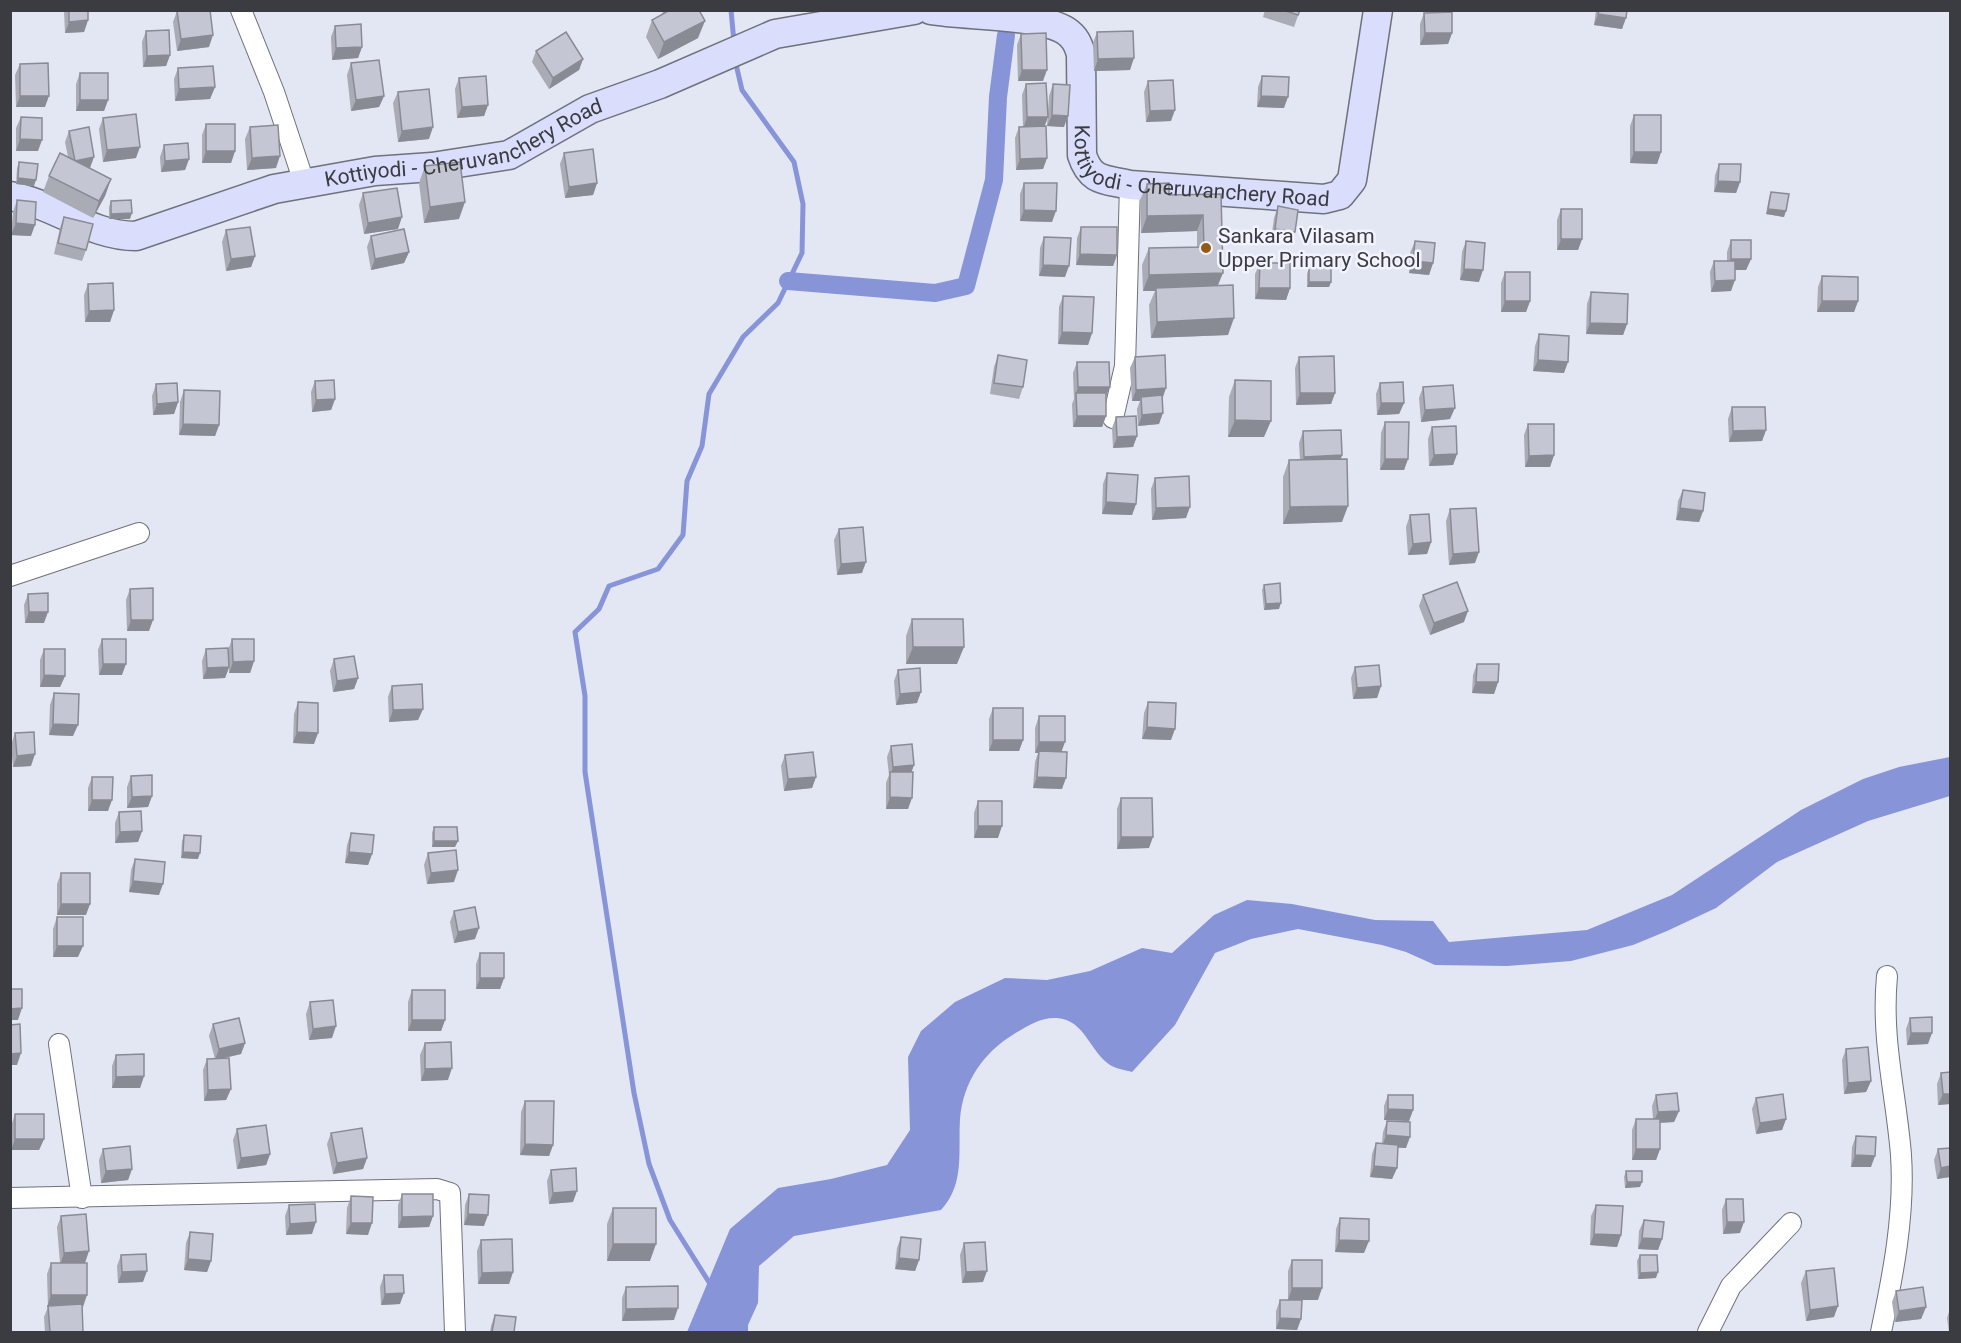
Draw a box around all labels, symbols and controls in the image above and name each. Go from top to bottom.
street label: Kottiyodi - Cheruvanchery Road [323,94,605,192]
street label: Kottiyodi - Cheruvanchery Road [1070,125,1330,211]
place label: Sankara Vilasam Upper Primary School [1218,224,1421,272]
marker: Sankara Vilasam Upper Primary School [1199,241,1213,255]

